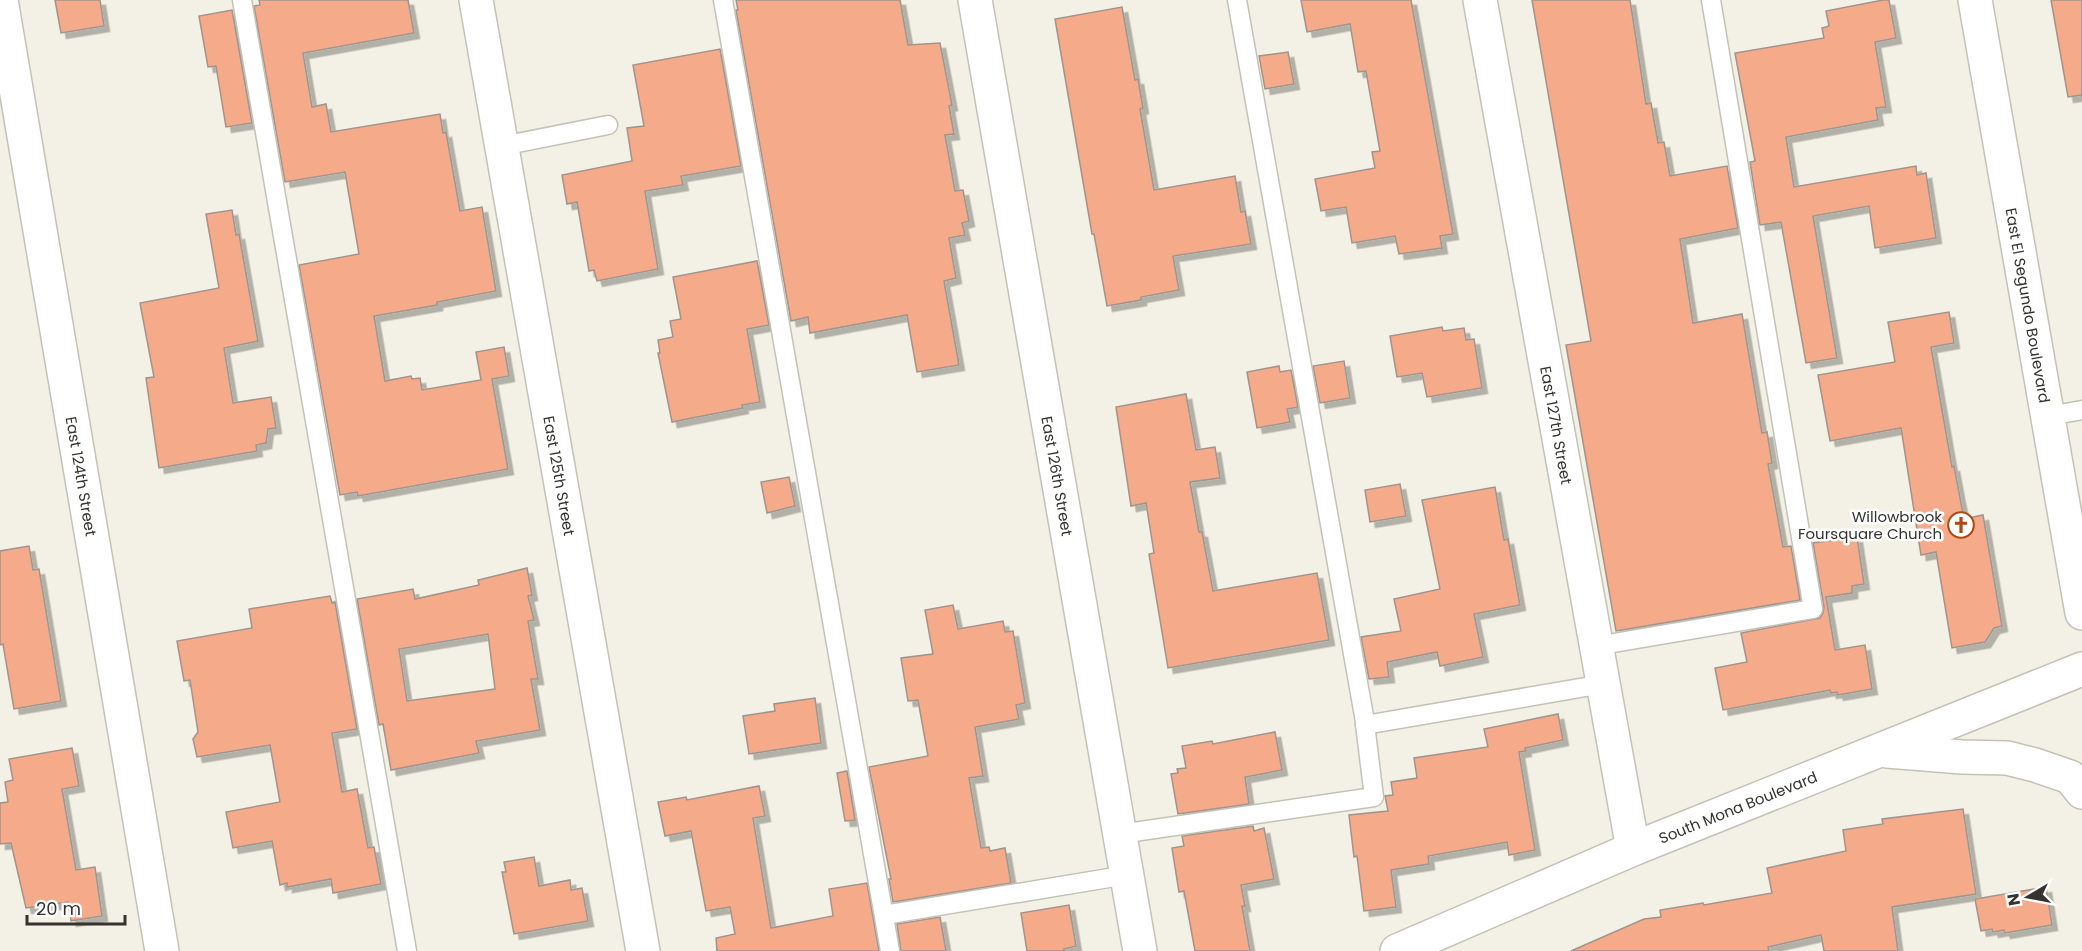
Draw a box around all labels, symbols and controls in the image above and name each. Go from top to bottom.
street label: East El Segundo Boulevard [2001,206,2056,405]
street label: East 127th Street [1536,364,1578,486]
street label: East 125th Street [539,414,580,537]
street label: East 126th Street [1037,414,1078,537]
street label: East 124th Street [61,415,102,538]
place label: Willowbrook Foursquare Church [1798,506,1942,544]
church icon: Willowbrook Foursquare Church [1946,510,1976,540]
street label: South Mona Boulevard [1655,766,1820,848]
north arrow [1998,867,2058,927]
scale bar [27,888,124,926]
text: N [2001,892,2026,907]
text: 20 m [36,896,81,921]

